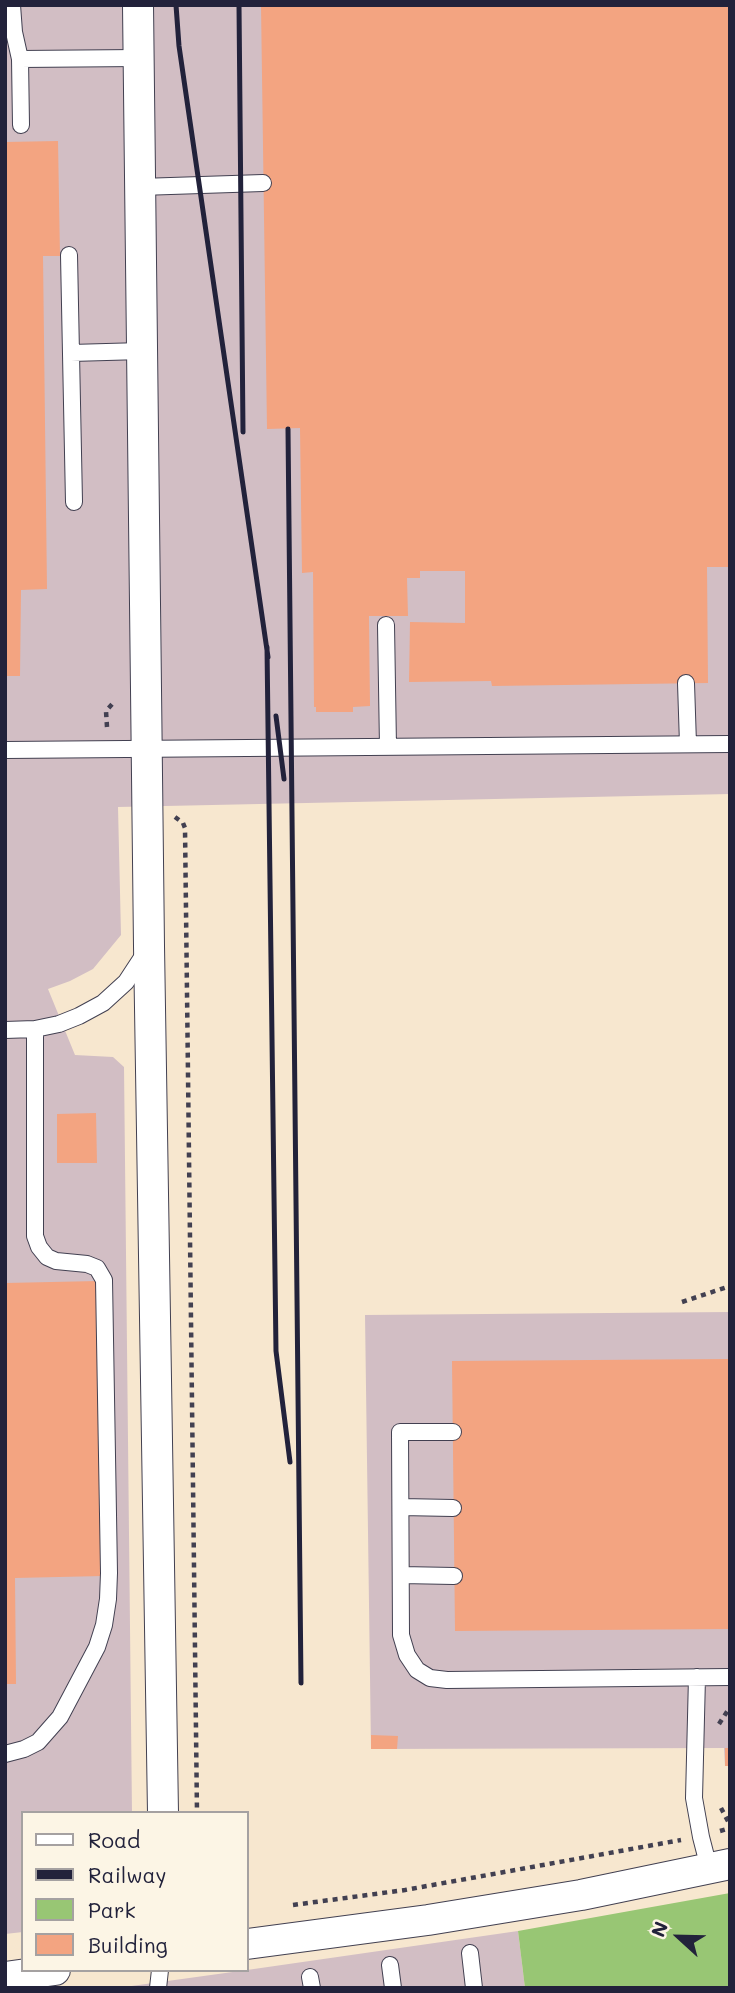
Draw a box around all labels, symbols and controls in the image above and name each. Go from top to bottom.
legend [21,1811,248,1972]
text: Road [88,1826,140,1853]
text: Railway [88,1861,167,1888]
text: Park [88,1896,136,1923]
north arrow [644,1902,714,1972]
text: N [645,1918,673,1940]
text: Building [88,1931,168,1958]

